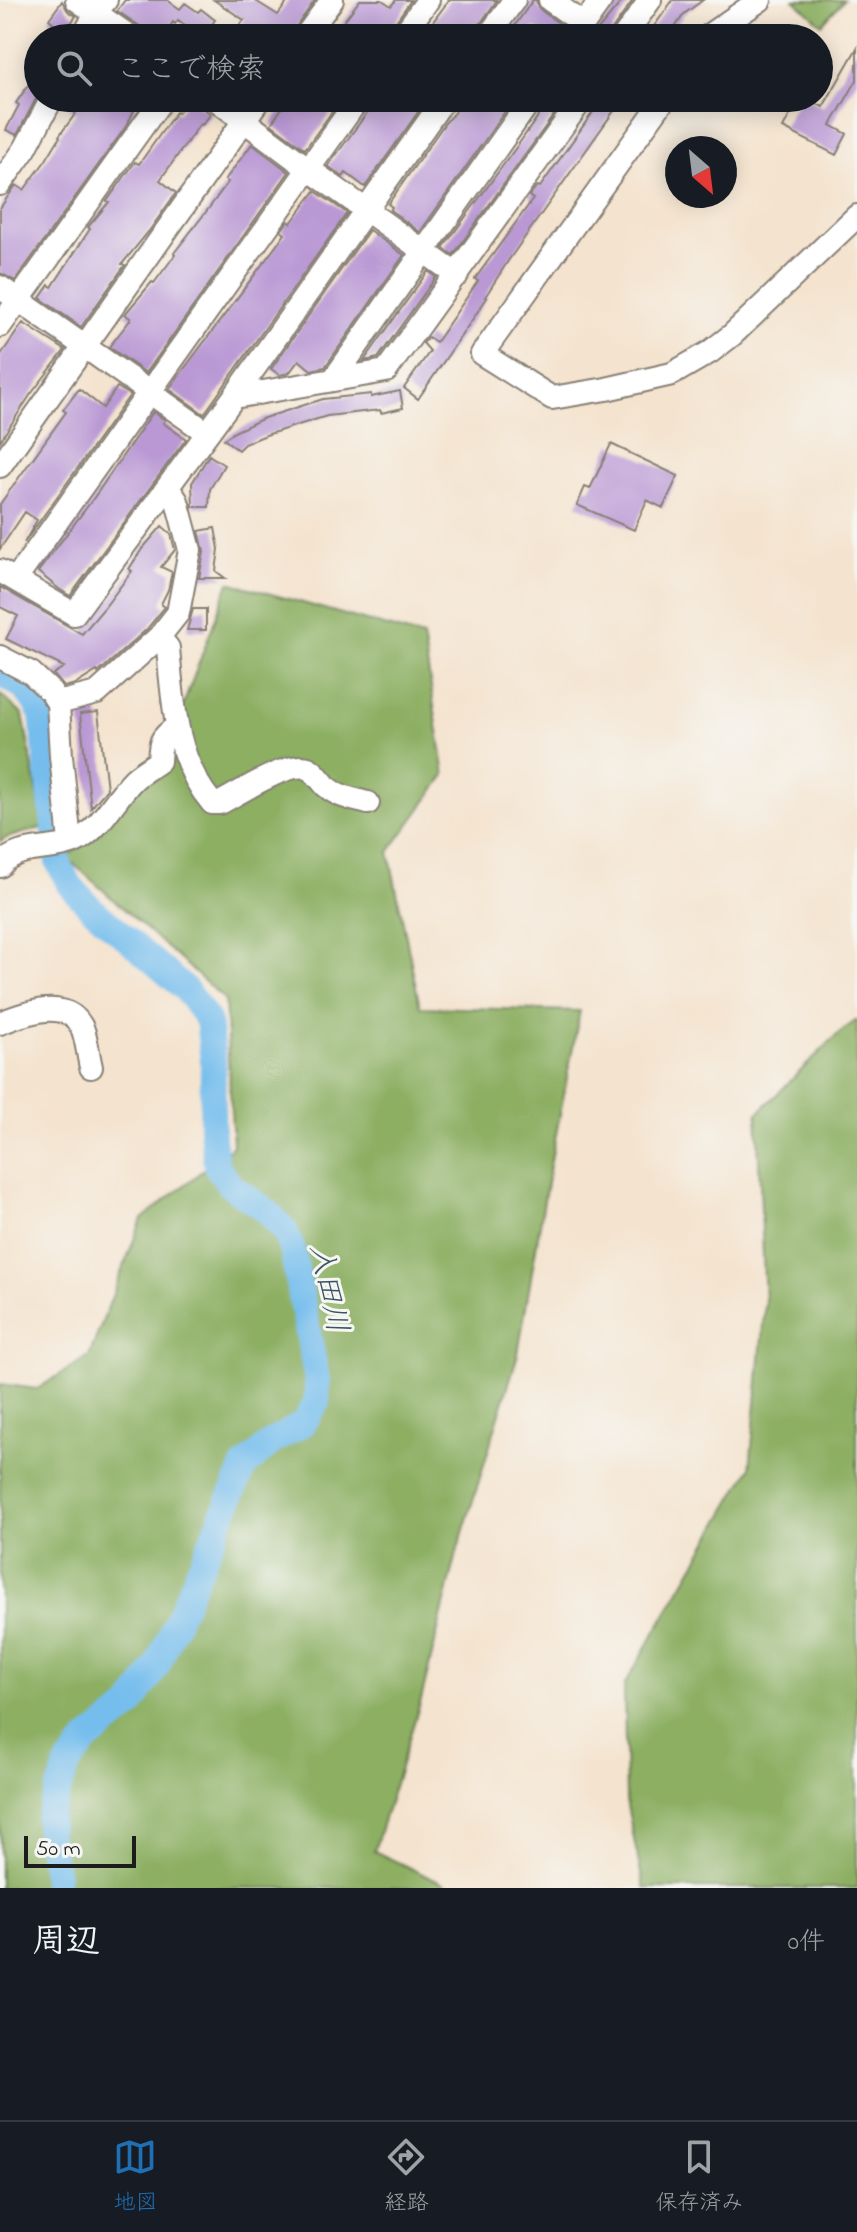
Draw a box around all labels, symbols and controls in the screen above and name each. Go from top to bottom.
search box [24,24,833,112]
icon: search [52,46,96,90]
text: ここで検索 [116,49,266,93]
north arrow [665,136,737,208]
water label: 入田川 [296,1240,358,1337]
scale bar [24,1832,136,1868]
text: 50 m [36,1834,81,1866]
text: 周辺 [32,1918,100,1968]
text: 0件 [788,1924,825,1962]
tab: 地図 [113,2135,158,2220]
tab: 経路 [384,2135,429,2220]
tab: 保存済み [655,2135,744,2220]

